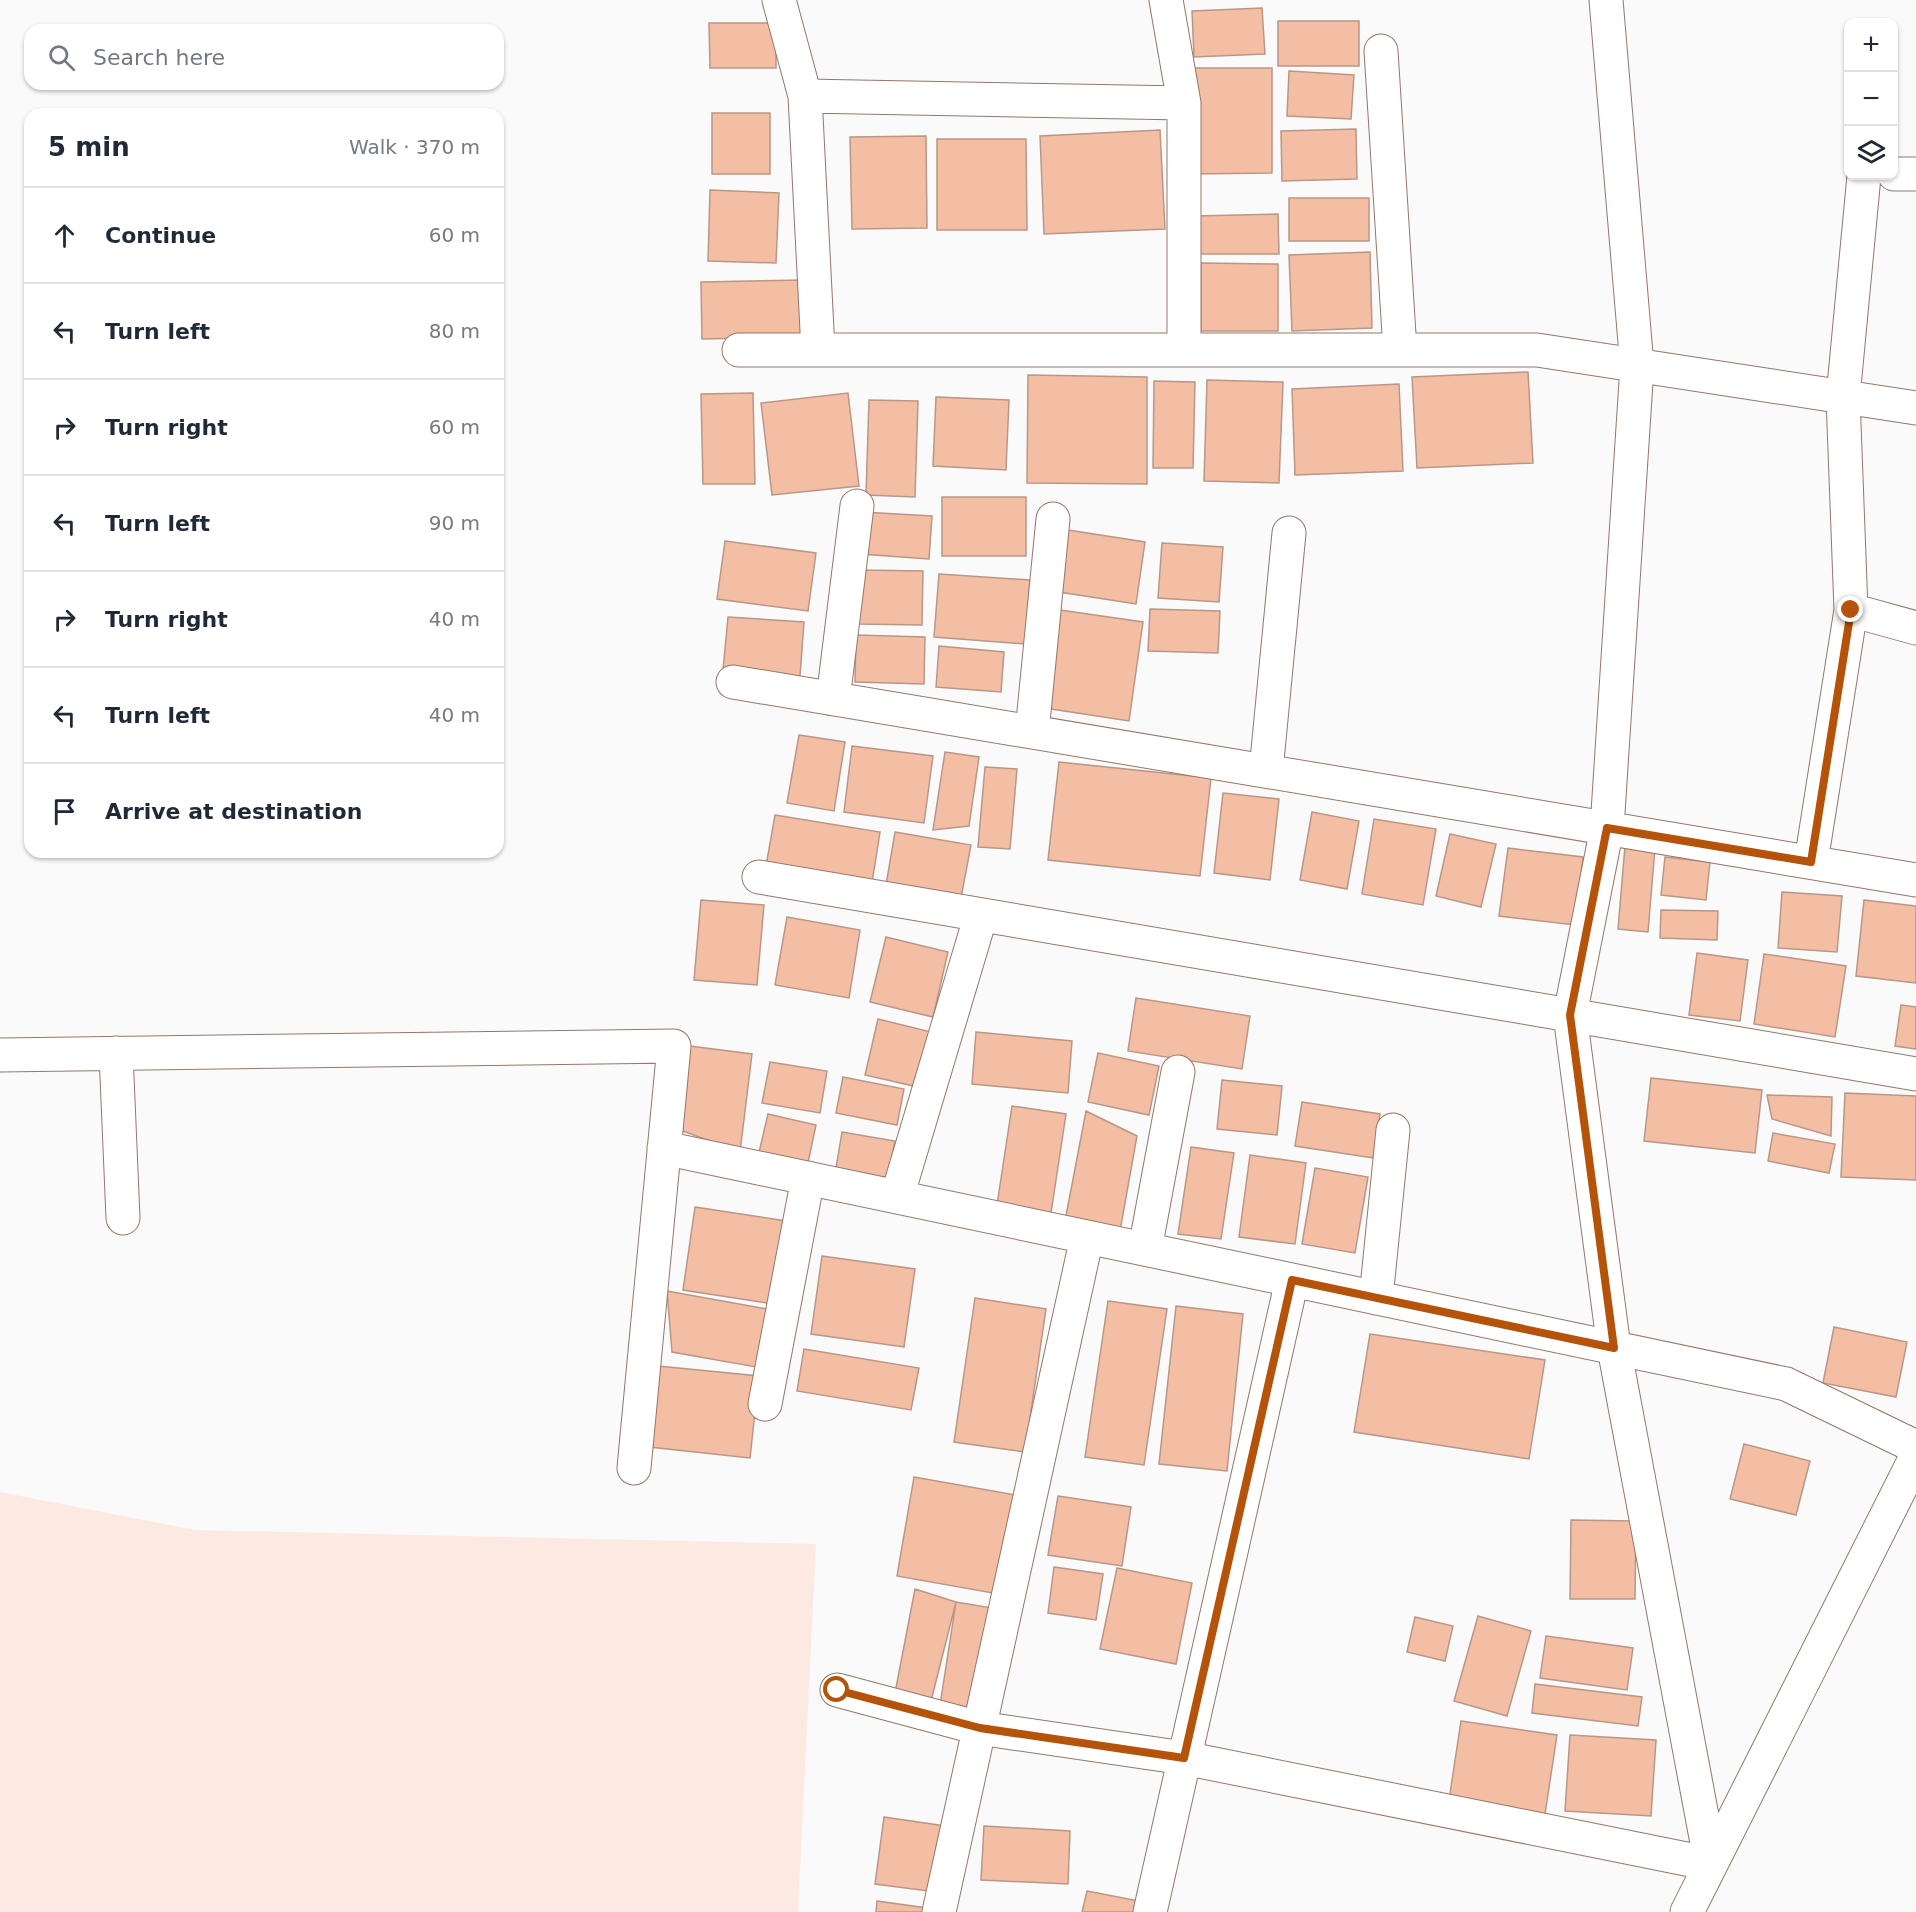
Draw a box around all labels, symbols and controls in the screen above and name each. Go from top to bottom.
map controls [1844,18,1898,180]
button: + [1844,18,1898,72]
search box [24,24,504,90]
icon: search [45,41,78,74]
text: Search here [93,45,225,70]
button: − [1844,72,1898,126]
button: layers [1844,126,1898,180]
text: 5 min [48,132,130,162]
text: Walk · 370 m [349,135,480,159]
icon: ahead [48,219,81,252]
text: Continue [105,223,216,248]
text: 60 m [429,223,480,247]
icon: left [48,315,81,348]
text: Turn left [105,319,210,344]
text: 80 m [429,319,480,343]
icon: right [48,411,81,444]
text: Turn right [105,415,228,440]
text: 60 m [429,415,480,439]
icon: left [48,507,81,540]
text: Turn left [105,511,210,536]
text: 90 m [429,511,480,535]
route end [1837,596,1863,622]
icon: right [48,603,81,636]
text: Turn right [105,607,228,632]
text: 40 m [429,607,480,631]
icon: left [48,699,81,732]
text: Turn left [105,703,210,728]
text: 40 m [429,703,480,727]
icon: arrive [48,795,81,828]
text: Arrive at destination [105,799,362,824]
route start [823,1676,849,1702]

